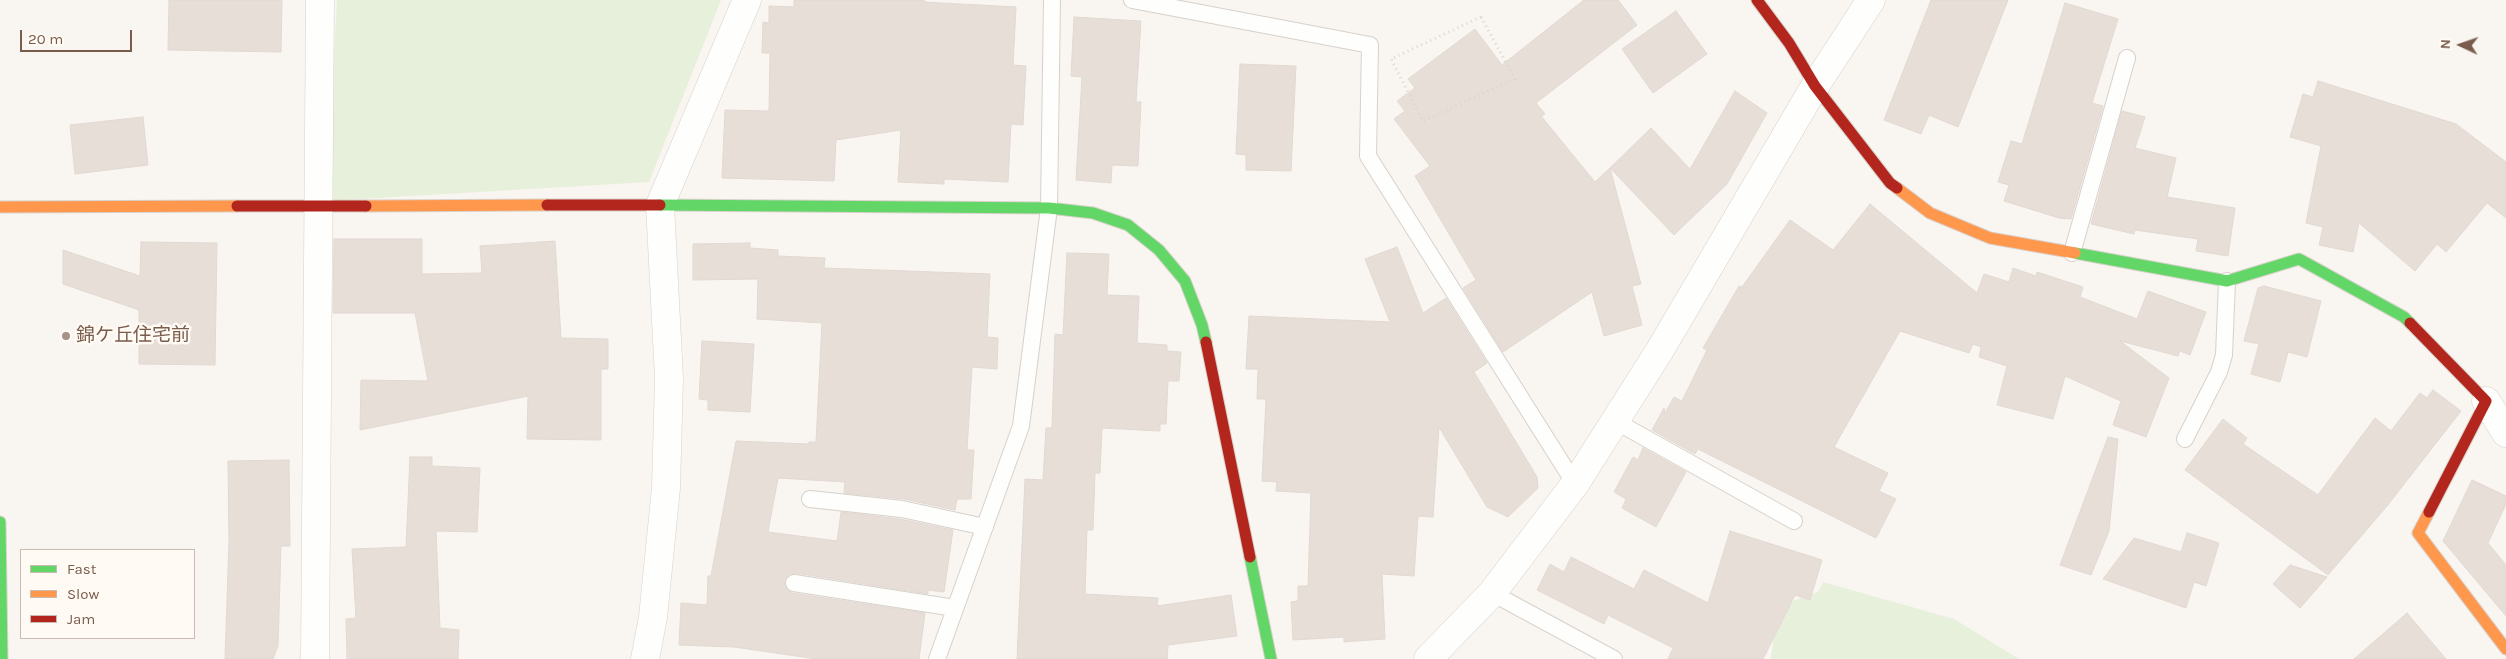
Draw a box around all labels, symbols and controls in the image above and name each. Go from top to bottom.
scale bar [22,20,135,52]
north arrow [2436,20,2486,70]
text: 20 m [28,30,63,48]
text: N [2437,39,2454,50]
place label: 錦ケ丘住宅前 [76,325,190,347]
marker: 錦ケ丘住宅前 [60,330,72,342]
legend [20,549,195,639]
text: Fast [67,560,96,578]
text: Slow [67,585,99,603]
text: Jam [67,610,95,628]

